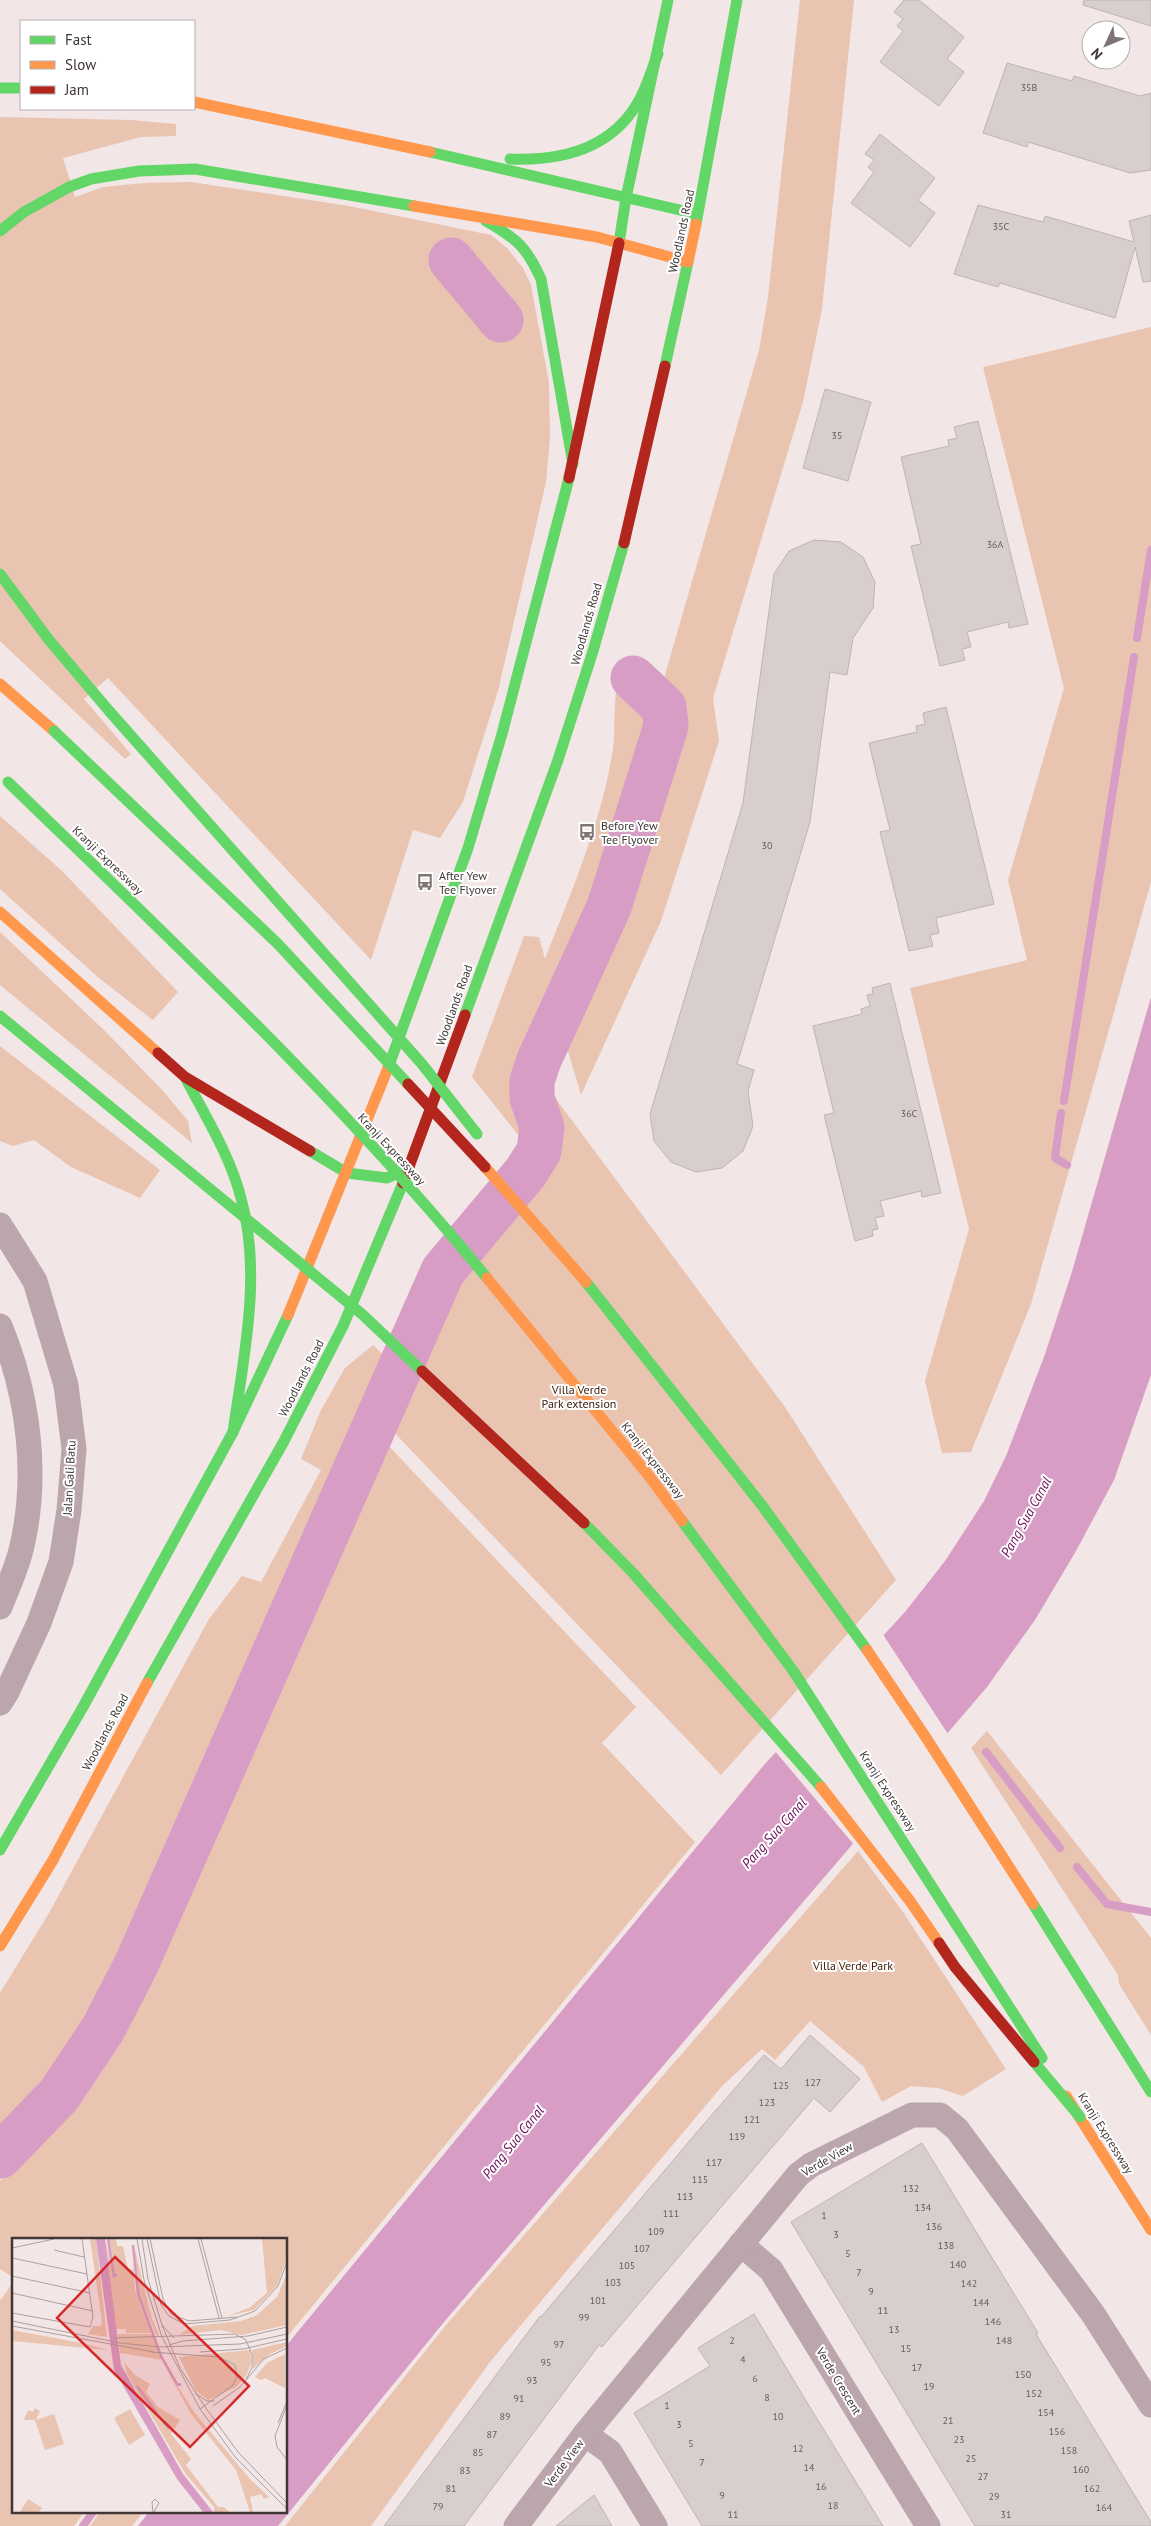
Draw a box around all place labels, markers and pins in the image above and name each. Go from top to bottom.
place label: Before Yew Tee Flyover [601,818,659,847]
bus stop icon: Before Yew Tee Flyover [577,822,597,842]
place label: After Yew Tee Flyover [439,868,497,897]
bus stop icon: After Yew Tee Flyover [415,872,435,892]

